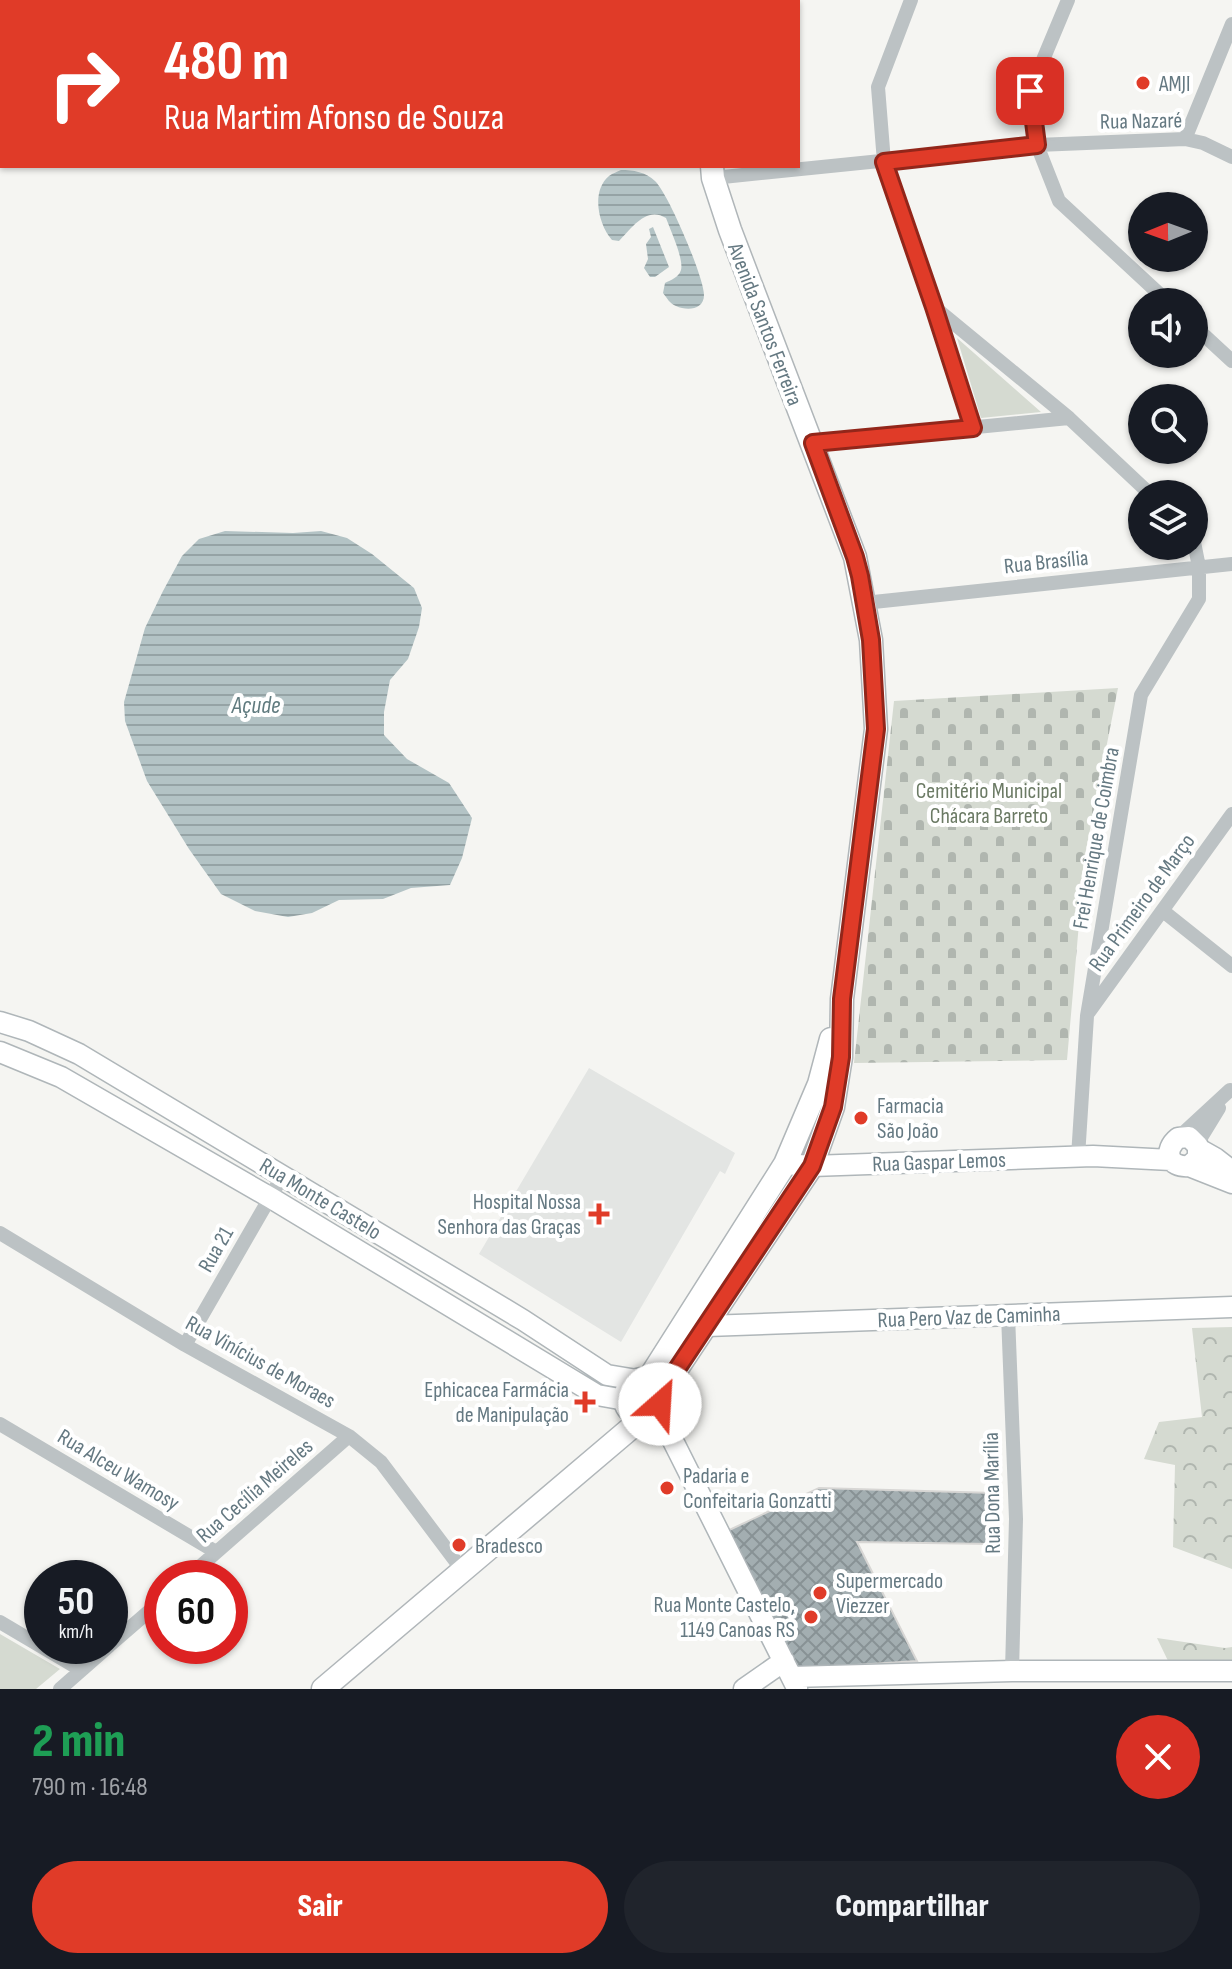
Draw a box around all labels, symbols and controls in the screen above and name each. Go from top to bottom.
text: 480 m [164,29,289,96]
icon: right [32,32,136,136]
pin [996,57,1064,125]
icon: arrive [1008,69,1052,113]
place label: AMJI [1158,71,1190,98]
marker: AMJI [1134,74,1152,92]
text: Rua Martim Afonso de Souza [164,97,504,140]
street label: Rua Nazaré [1100,107,1182,136]
north arrow [1128,192,1208,272]
map controls [1128,192,1208,560]
street label: Avenida Santos Ferreira [721,238,808,410]
button: sound [1128,288,1208,368]
button: search [1128,384,1208,464]
button: layers [1128,480,1208,560]
street label: Rua Brasília [1003,545,1090,580]
water label: Açude [231,691,280,720]
street label: Frei Henrique de Coimbra [1067,745,1126,931]
park label: Cemitério Municipal Chácara Barreto [916,778,1062,830]
street label: Rua Primeiro de Março [1083,829,1201,977]
place label: Farmacia São João [877,1093,944,1145]
marker: Farmacia São João [852,1109,870,1127]
street label: Rua Gaspar Lemos [872,1147,1006,1178]
street label: Rua Monte Castelo [254,1152,386,1246]
place label: Hospital Nossa Senhora das Graças [437,1189,581,1241]
marker: Hospital Nossa Senhora das Graças [588,1203,610,1225]
street label: Rua 21 [193,1222,240,1277]
street label: Rua Pero Vaz de Caminha [877,1301,1061,1334]
street label: Rua Vinícius de Moraes [181,1310,340,1415]
position arrow [618,1362,702,1446]
place label: Ephicacea Farmácia de Manipulação [424,1377,569,1429]
marker: Ephicacea Farmácia de Manipulação [576,1393,594,1411]
street label: Rua Alceu Wamosy [52,1423,184,1517]
street label: Rua Dona Marília [978,1432,1007,1554]
street label: Rua Cecília Meireles [191,1433,319,1549]
place label: Padaria e Confeitaria Gonzatti [683,1463,832,1515]
marker: Padaria e Confeitaria Gonzatti [658,1479,676,1497]
place label: Bradesco [475,1533,543,1560]
marker: Bradesco [450,1536,468,1554]
speed limit sign: 60 [144,1560,248,1664]
place label: Supermercado Viezzer [836,1568,943,1620]
text: 50 [58,1578,94,1626]
marker: Supermercado Viezzer [811,1584,829,1602]
place label: Rua Monte Castelo, 1149 Canoas RS [654,1592,795,1644]
marker: Rua Monte Castelo, 1149 Canoas RS [802,1608,820,1626]
text: km/h [59,1620,93,1644]
text: 2 min [32,1713,125,1770]
button: close [1116,1715,1200,1799]
text: 790 m · 16:48 [32,1772,148,1803]
button: Sair [32,1861,608,1953]
button: Compartilhar [624,1861,1200,1953]

